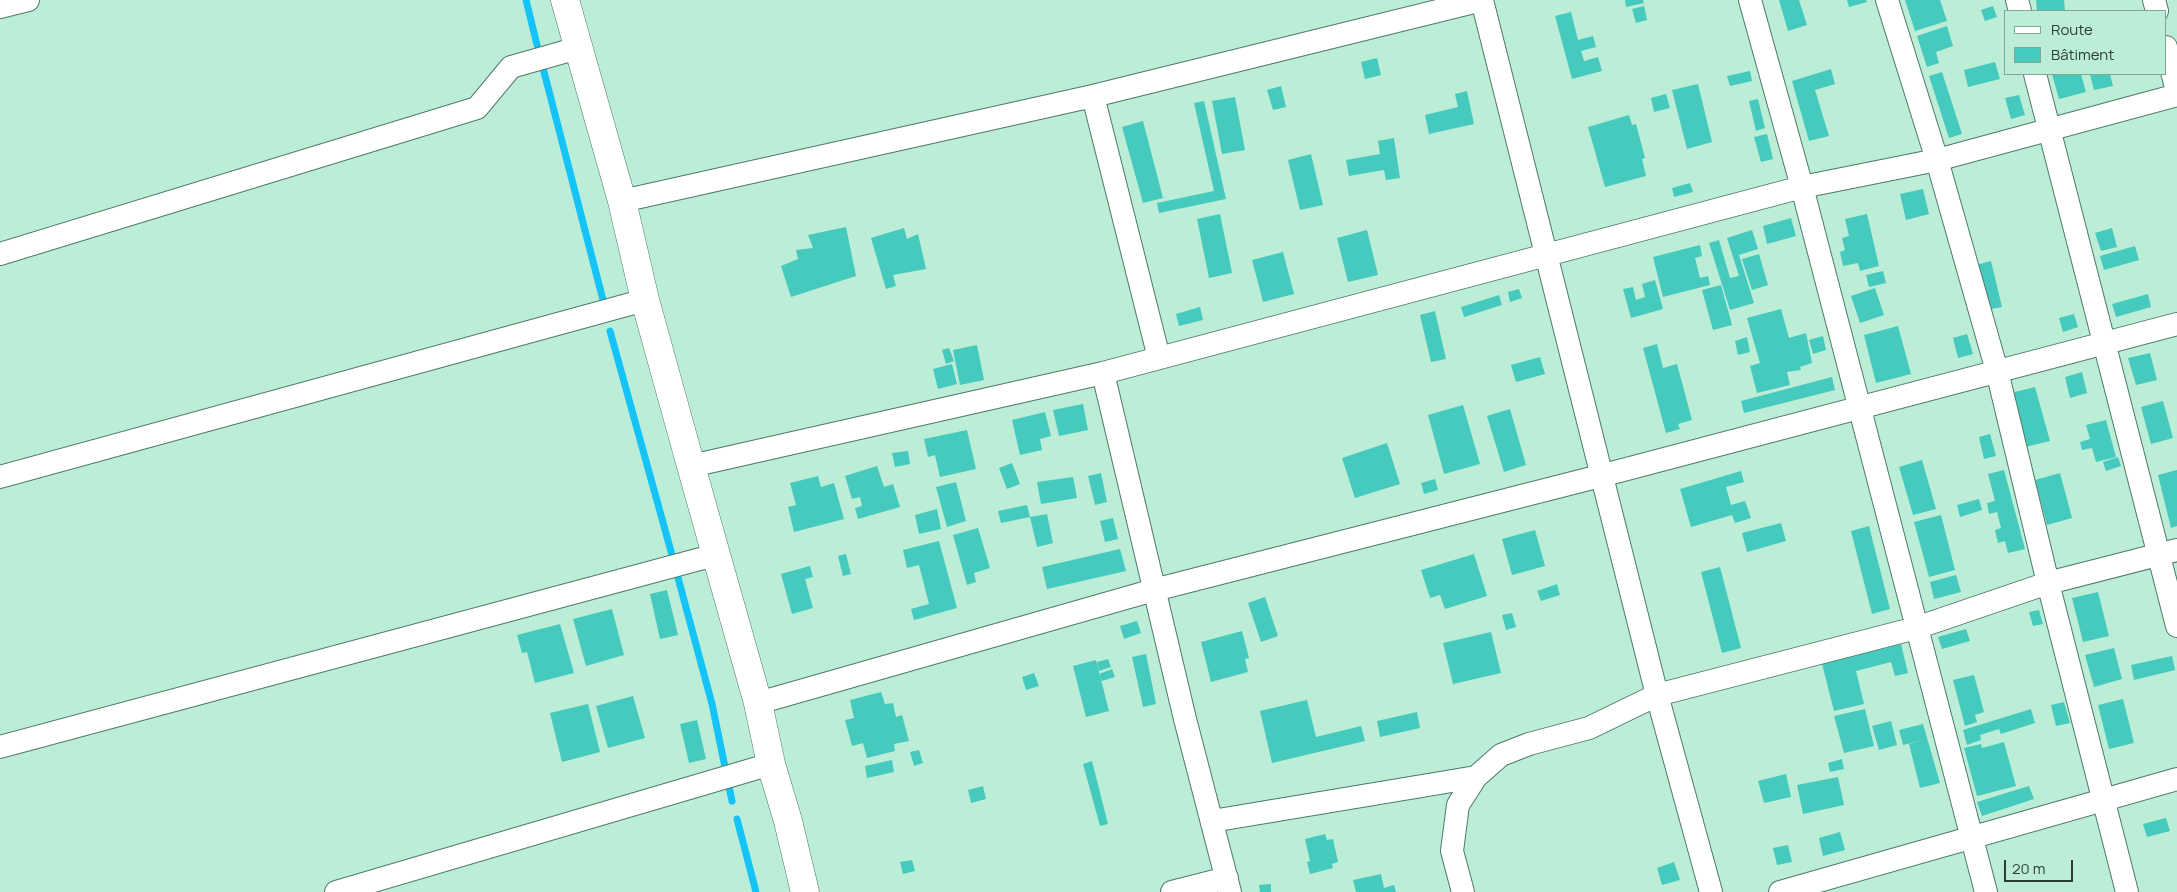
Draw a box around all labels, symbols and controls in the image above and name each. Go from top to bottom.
legend [2004,10,2167,75]
text: Route [2051,19,2093,40]
text: Bâtiment [2051,44,2114,65]
scale bar [2007,850,2076,882]
text: 20 m [2012,858,2045,879]

